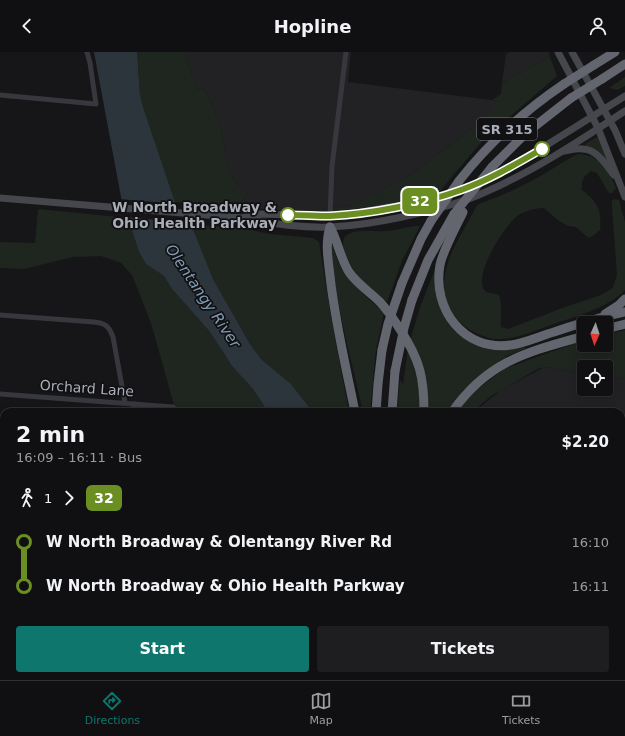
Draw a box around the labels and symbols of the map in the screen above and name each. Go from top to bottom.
road number: SR 315 [477,118,537,140]
unlabelled marker [534,141,550,157]
line badge: 32 [402,188,438,214]
place label: W North Broadway & Ohio Health Parkway [112,199,277,231]
marker: W North Broadway & Ohio Health Parkway [280,207,296,223]
water label: Olentangy River [162,241,245,352]
north arrow [577,316,613,352]
street label: Orchard Lane [39,377,135,399]

